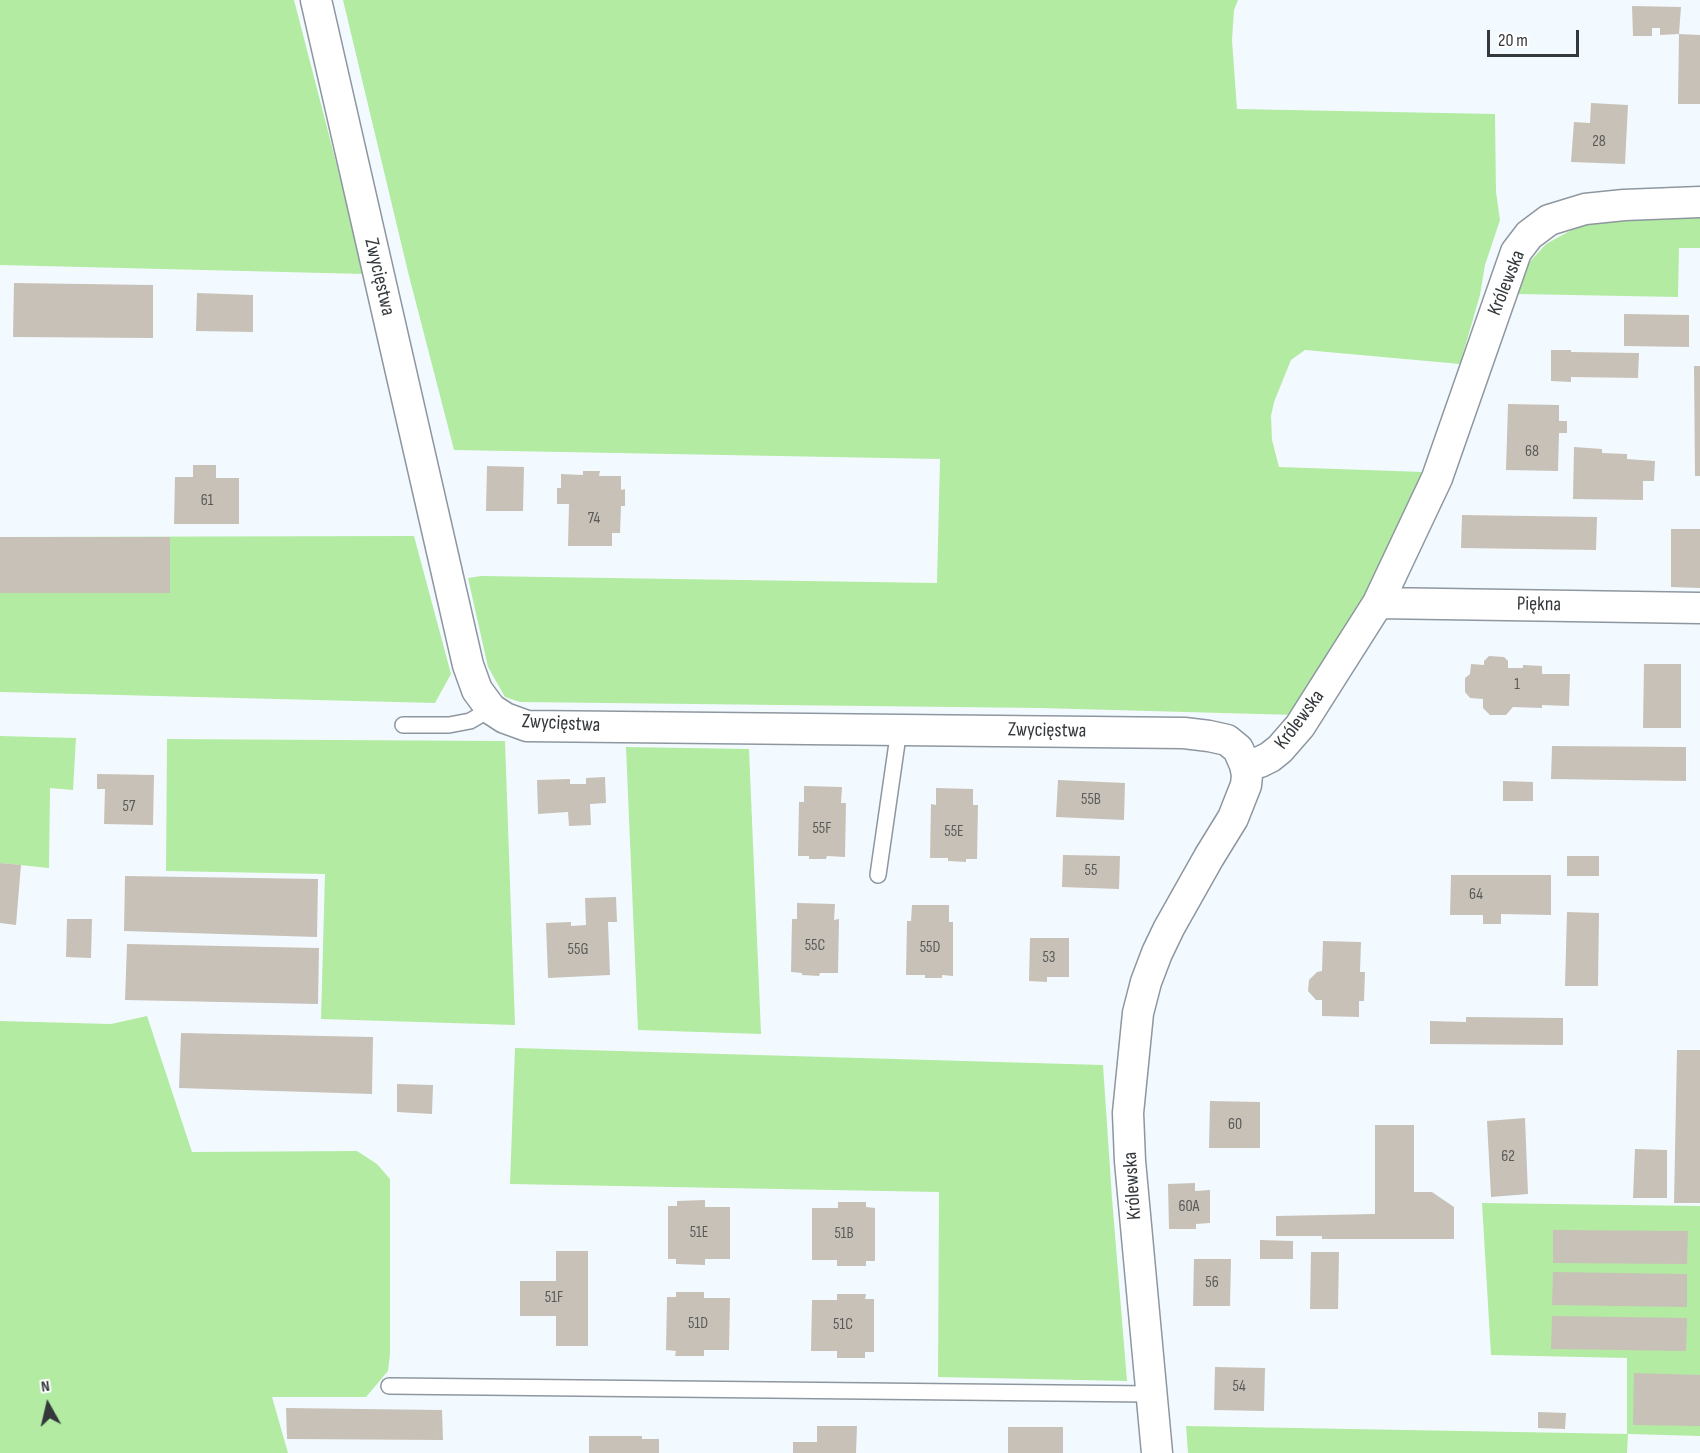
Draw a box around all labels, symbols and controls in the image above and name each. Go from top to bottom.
scale bar [1490,18,1582,56]
text: 20 m [1498,30,1528,51]
house number: 28 [1592,132,1606,152]
street label: Zwycięstwa [358,236,400,318]
street label: Królewska [1483,247,1531,319]
house number: 68 [1525,442,1539,462]
house number: 61 [201,491,213,511]
house number: 74 [588,509,600,529]
street label: Piękna [1517,593,1561,617]
house number: 1 [1514,675,1520,695]
street label: Królewska [1270,686,1330,754]
street label: Zwycięstwa [521,710,601,738]
street label: Zwycięstwa [1008,718,1086,744]
house number: 55B [1081,790,1101,810]
house number: 57 [123,797,135,817]
house number: 55F [812,819,832,839]
house number: 55E [944,822,964,842]
house number: 55 [1085,861,1097,881]
house number: 64 [1469,885,1483,905]
house number: 55C [805,936,825,956]
house number: 55D [920,938,940,958]
house number: 55G [568,940,588,960]
house number: 53 [1042,948,1056,968]
house number: 60 [1228,1115,1242,1135]
house number: 62 [1501,1147,1515,1167]
street label: Królewska [1119,1151,1147,1221]
house number: 60A [1179,1197,1199,1217]
house number: 51E [690,1223,708,1243]
house number: 51B [834,1224,854,1244]
house number: 56 [1205,1273,1219,1293]
house number: 51F [545,1288,563,1308]
house number: 51D [688,1314,708,1334]
house number: 51C [833,1315,853,1335]
north arrow [18,1375,78,1435]
text: N [40,1377,51,1397]
house number: 54 [1232,1377,1246,1397]

